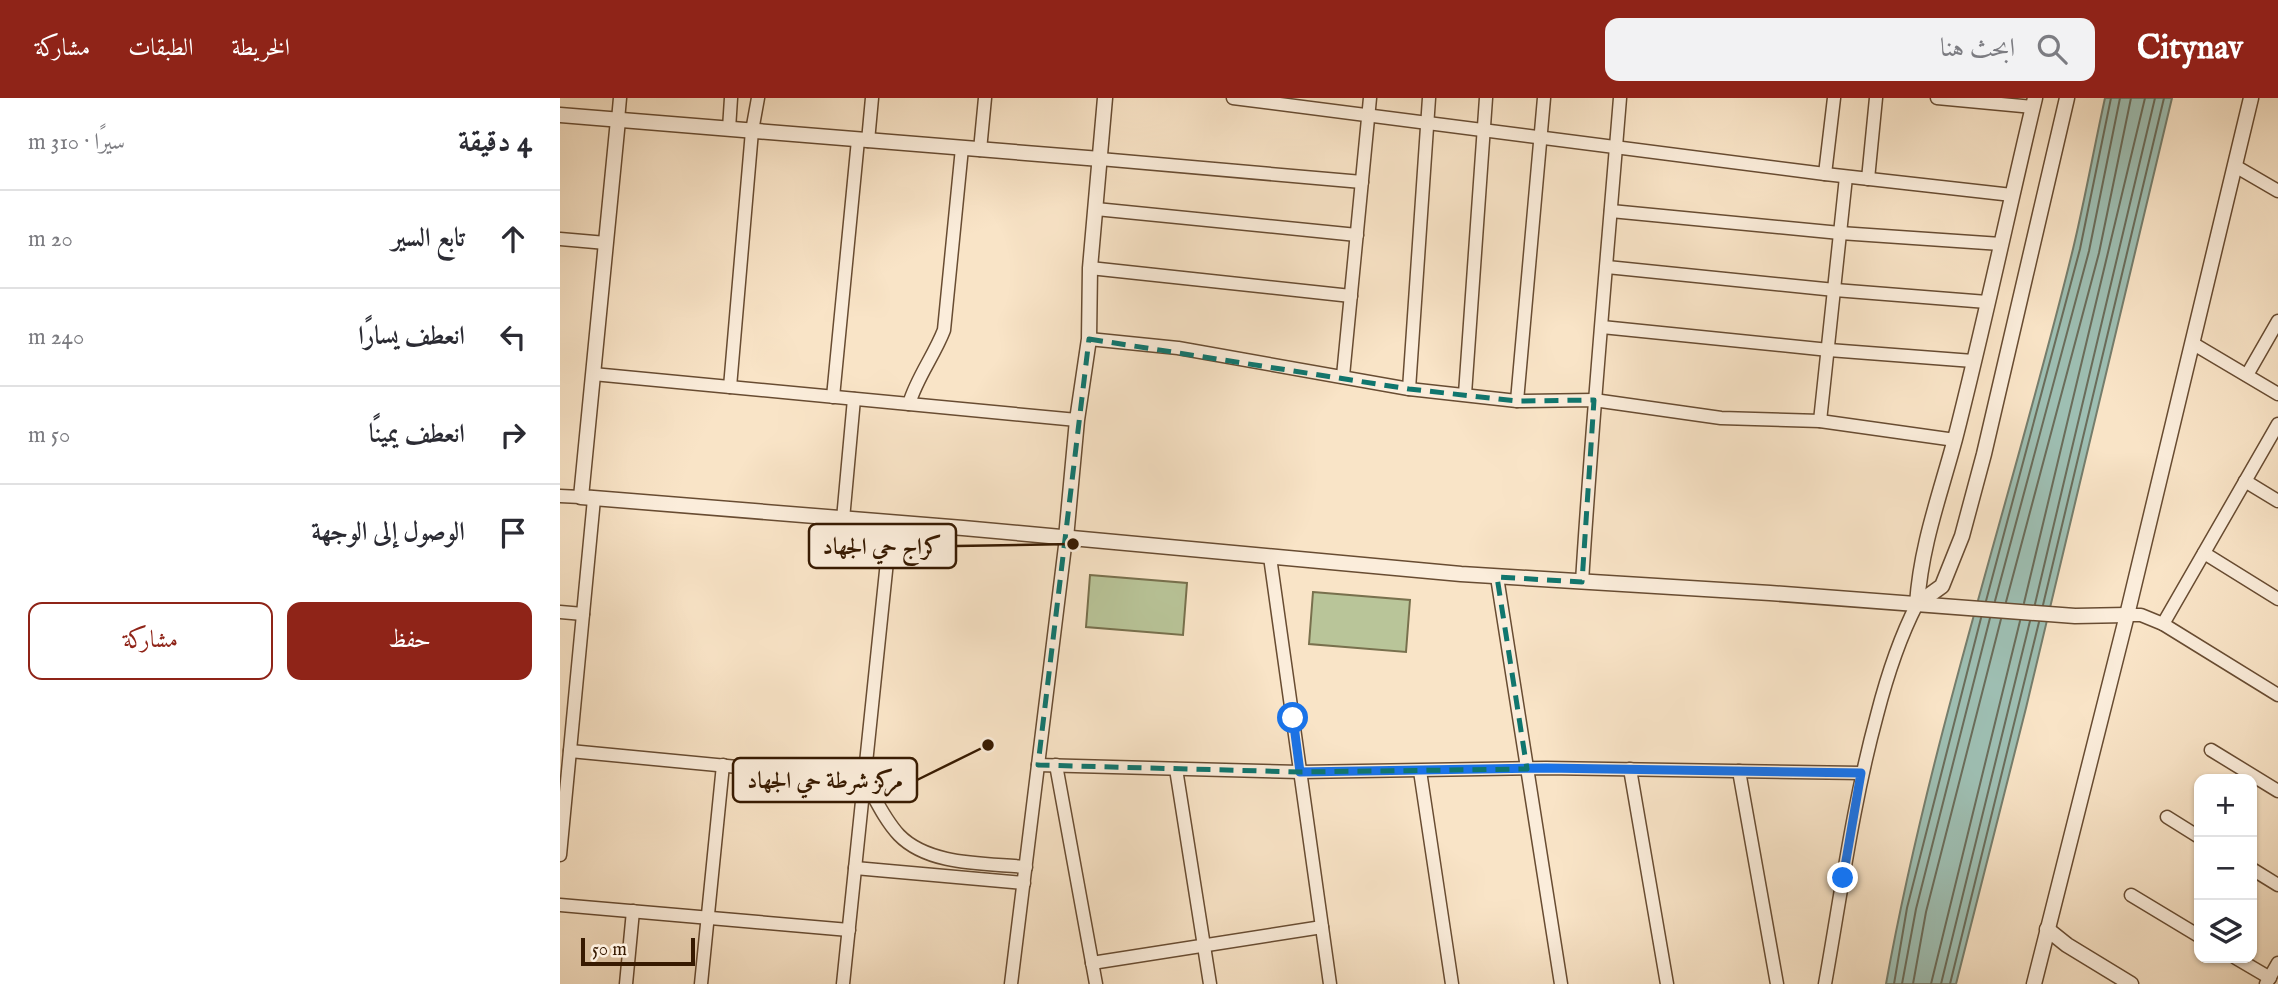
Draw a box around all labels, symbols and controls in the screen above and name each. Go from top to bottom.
search box [1605,18,2095,81]
text: Citynav [2137,28,2243,70]
icon: search [2033,30,2071,68]
text: ابحث هنا [1940,32,2015,65]
text: مشاركة [35,33,90,64]
text: الطبقات [128,33,194,64]
text: الخريطة [232,33,290,64]
text: 4 دقيقة [458,124,532,162]
text: سيرًا · 310 m [28,128,125,157]
icon: ahead [494,220,532,258]
text: تابع السير [391,222,465,255]
text: 20 m [28,225,73,254]
icon: left [494,318,532,356]
text: انعطف يسارًا [358,320,465,353]
text: 240 m [28,323,84,352]
icon: right [494,416,532,454]
text: انعطف يمينًا [369,418,465,451]
text: 50 m [28,421,70,450]
icon: arrive [494,514,532,552]
text: الوصول إلى الوجهة [311,516,465,549]
callout: كراج حي الجهاد [809,524,956,568]
text: كراج حي الجهاد [823,533,941,567]
button: مشاركة [28,602,273,680]
button: حفظ [287,602,532,680]
route start [1277,702,1308,733]
callout: مركز شرطة حي الجهاد [733,758,917,802]
text: مركز شرطة حي الجهاد [747,767,903,799]
map controls [2194,774,2257,963]
button: + [2194,774,2257,837]
button: − [2194,837,2257,900]
route end [1827,862,1858,893]
button: layers [2194,900,2257,963]
scale bar [581,935,695,967]
text: 50 m [592,938,627,962]

